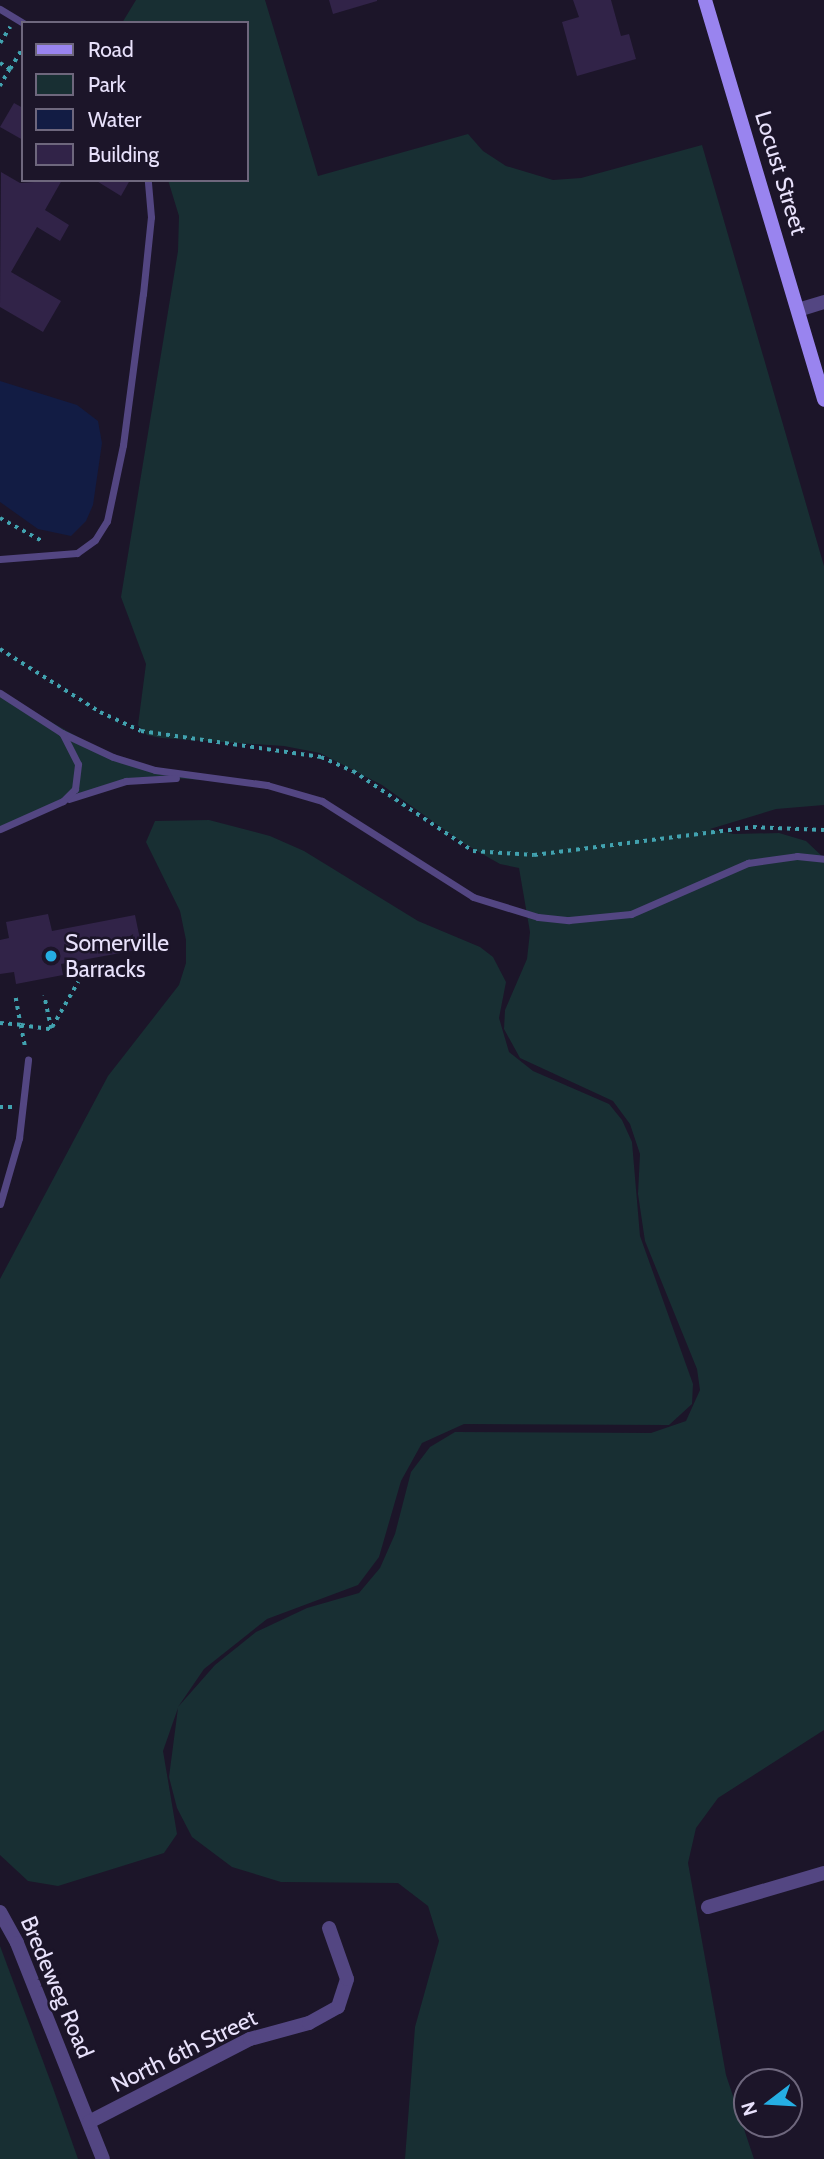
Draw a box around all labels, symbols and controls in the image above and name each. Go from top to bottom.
legend [21,21,248,182]
text: Road [88,37,134,62]
text: Park [88,72,126,97]
text: Water [88,107,141,132]
street label: Locust Street [749,108,813,238]
text: Building [88,142,159,167]
place label: Somerville Barracks [65,929,169,983]
marker: Somerville Barracks [43,948,59,964]
street label: Bredeweg Road [15,1912,99,2062]
street label: North 6th Street [107,2004,261,2098]
north arrow [733,2068,803,2138]
text: N [736,2099,762,2118]

